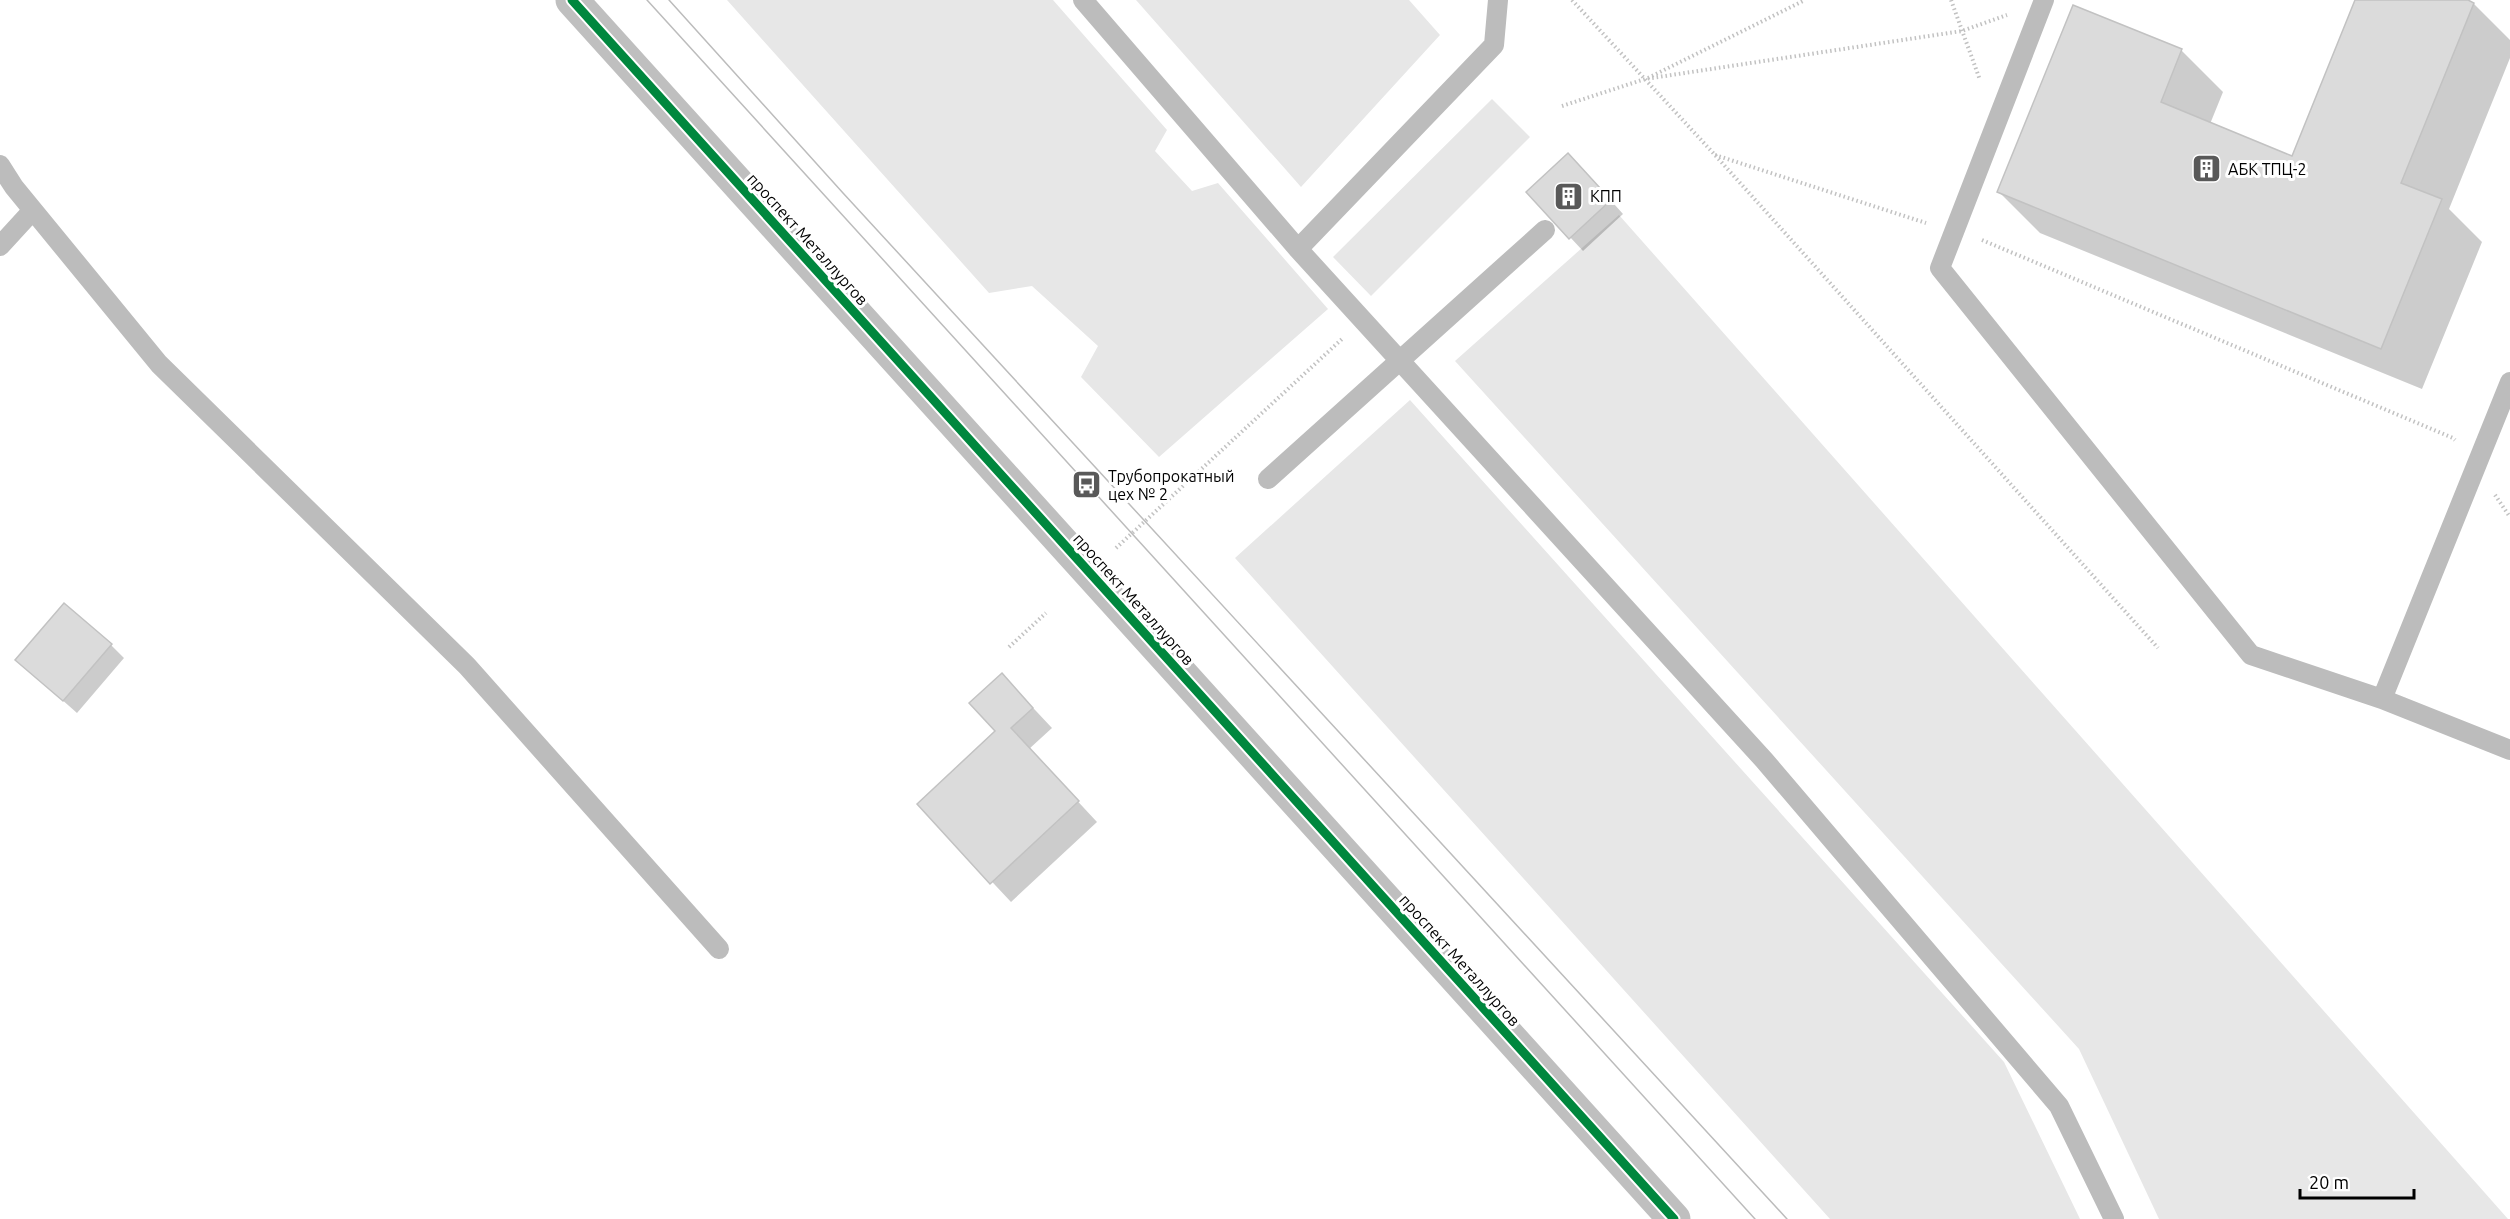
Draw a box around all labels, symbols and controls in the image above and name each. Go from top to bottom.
building icon: АБК ТПЦ-2 [2191,153,2223,185]
place label: АБК ТПЦ-2 [2228,160,2307,178]
street label: проспект Металлургов [744,169,872,309]
building icon: КПП [1553,180,1585,212]
place label: КПП [1590,187,1622,205]
place label: Трубопрокатный цех № 2 [1108,467,1234,503]
bus stop icon: Трубопрокатный цех № 2 [1071,469,1103,501]
street label: проспект Металлургов [1070,529,1198,669]
street label: проспект Металлургов [1396,890,1524,1030]
scale bar [2300,1162,2414,1200]
text: 20 m [2309,1172,2349,1192]

